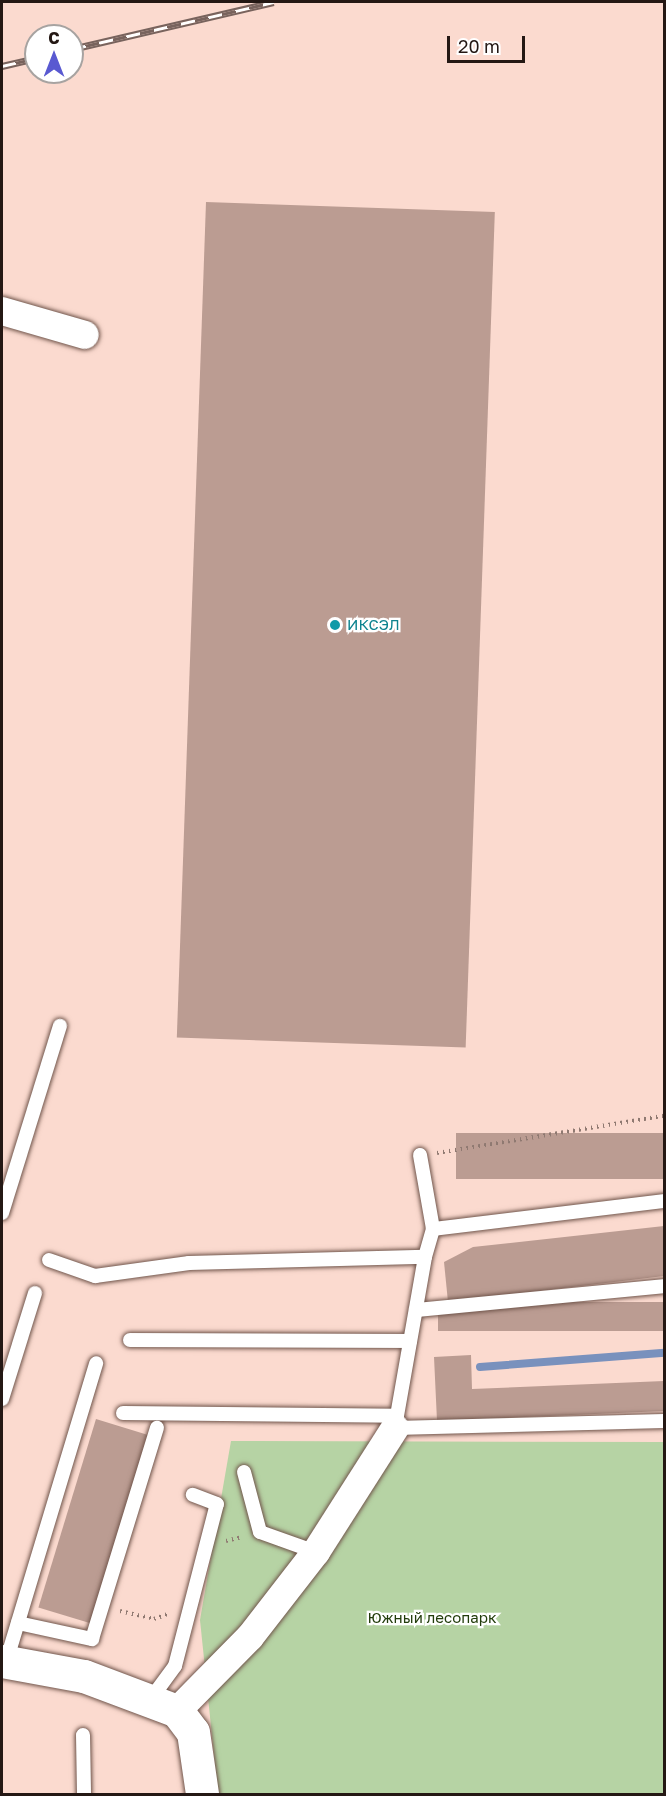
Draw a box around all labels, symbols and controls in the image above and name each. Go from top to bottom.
north arrow [24,24,84,84]
scale bar [450,24,528,62]
text: С [48,28,60,48]
text: 20 m [458,35,500,57]
place label: ИКСЭЛ [347,616,400,634]
marker: ИКСЭЛ [328,618,342,632]
park label: Южный лесопарк [367,1609,497,1627]

